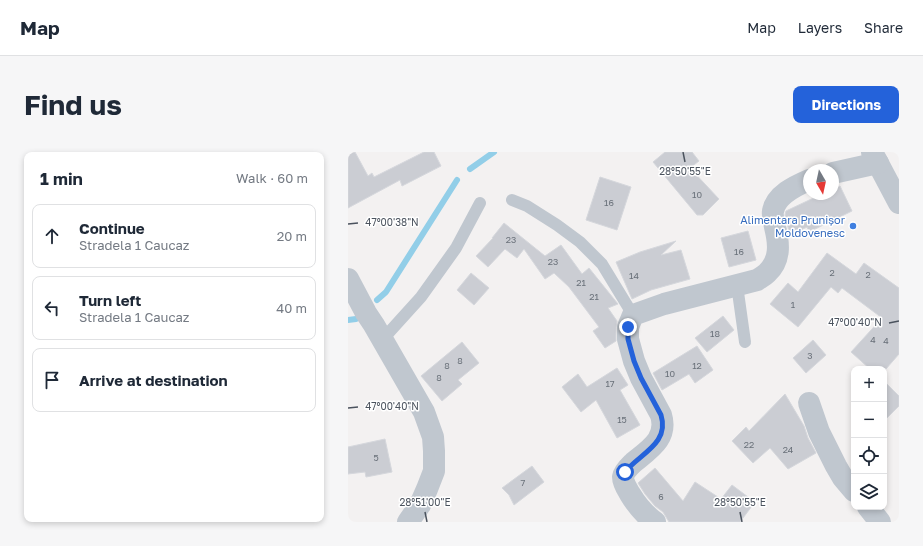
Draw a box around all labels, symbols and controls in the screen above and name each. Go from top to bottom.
text: Map [20,16,60,39]
text: Map [747,19,776,36]
text: Layers [798,19,842,36]
text: Share [864,19,903,36]
button: Directions [793,86,899,123]
text: Find us [24,88,122,121]
north arrow [803,164,839,200]
text: 28°50'55"E [659,165,711,177]
text: 1 min [40,168,83,189]
text: Walk · 60 m [236,170,308,186]
house number: 10 [692,189,702,200]
house number: 16 [604,197,614,208]
place label: Alimentara Prunișor Moldovenesc [740,213,846,239]
text: 47°00'38"N [365,216,419,228]
text: Continue [79,219,145,237]
marker: Alimentara Prunișor Moldovenesc [848,221,858,231]
icon: ahead [41,225,63,247]
text: 20 m [277,228,307,244]
house number: 23 [506,234,516,245]
text: Stradela 1 Caucaz [79,237,190,253]
house number: 16 [734,246,744,257]
house number: 23 [548,256,558,267]
house number: 2 [829,267,835,278]
house number: 2 [865,269,871,280]
house number: 14 [629,270,639,281]
house number: 21 [576,277,586,288]
text: Turn left [79,291,141,309]
house number: 21 [589,291,599,302]
icon: left [41,297,63,319]
house number: 1 [791,299,796,310]
text: 40 m [276,300,307,316]
text: Stradela 1 Caucaz [79,309,190,325]
text: 47°00'40"N [828,316,882,328]
route end [619,318,637,336]
house number: 18 [710,328,720,339]
house number: 4 [870,334,876,345]
house number: 4 [883,335,889,346]
house number: 3 [807,350,813,361]
house number: 8 [457,355,463,366]
house number: 8 [444,360,450,371]
house number: 12 [692,360,702,371]
map controls [851,366,887,510]
button: + [851,366,887,402]
house number: 10 [665,368,675,379]
icon: arrive [41,369,63,391]
text: Arrive at destination [79,371,228,389]
house number: 8 [436,372,442,383]
house number: 17 [605,378,615,389]
text: 47°00'40"N [365,400,419,412]
button: − [851,402,887,438]
house number: 15 [617,414,627,425]
button: locate [851,438,887,474]
house number: 22 [744,439,754,450]
house number: 24 [783,444,794,455]
house number: 5 [373,452,379,463]
route start [616,463,634,481]
button: layers [851,474,887,510]
house number: 7 [521,477,526,488]
house number: 6 [658,491,664,502]
text: 28°51'00"E [399,496,451,508]
text: 28°50'55"E [714,496,766,508]

